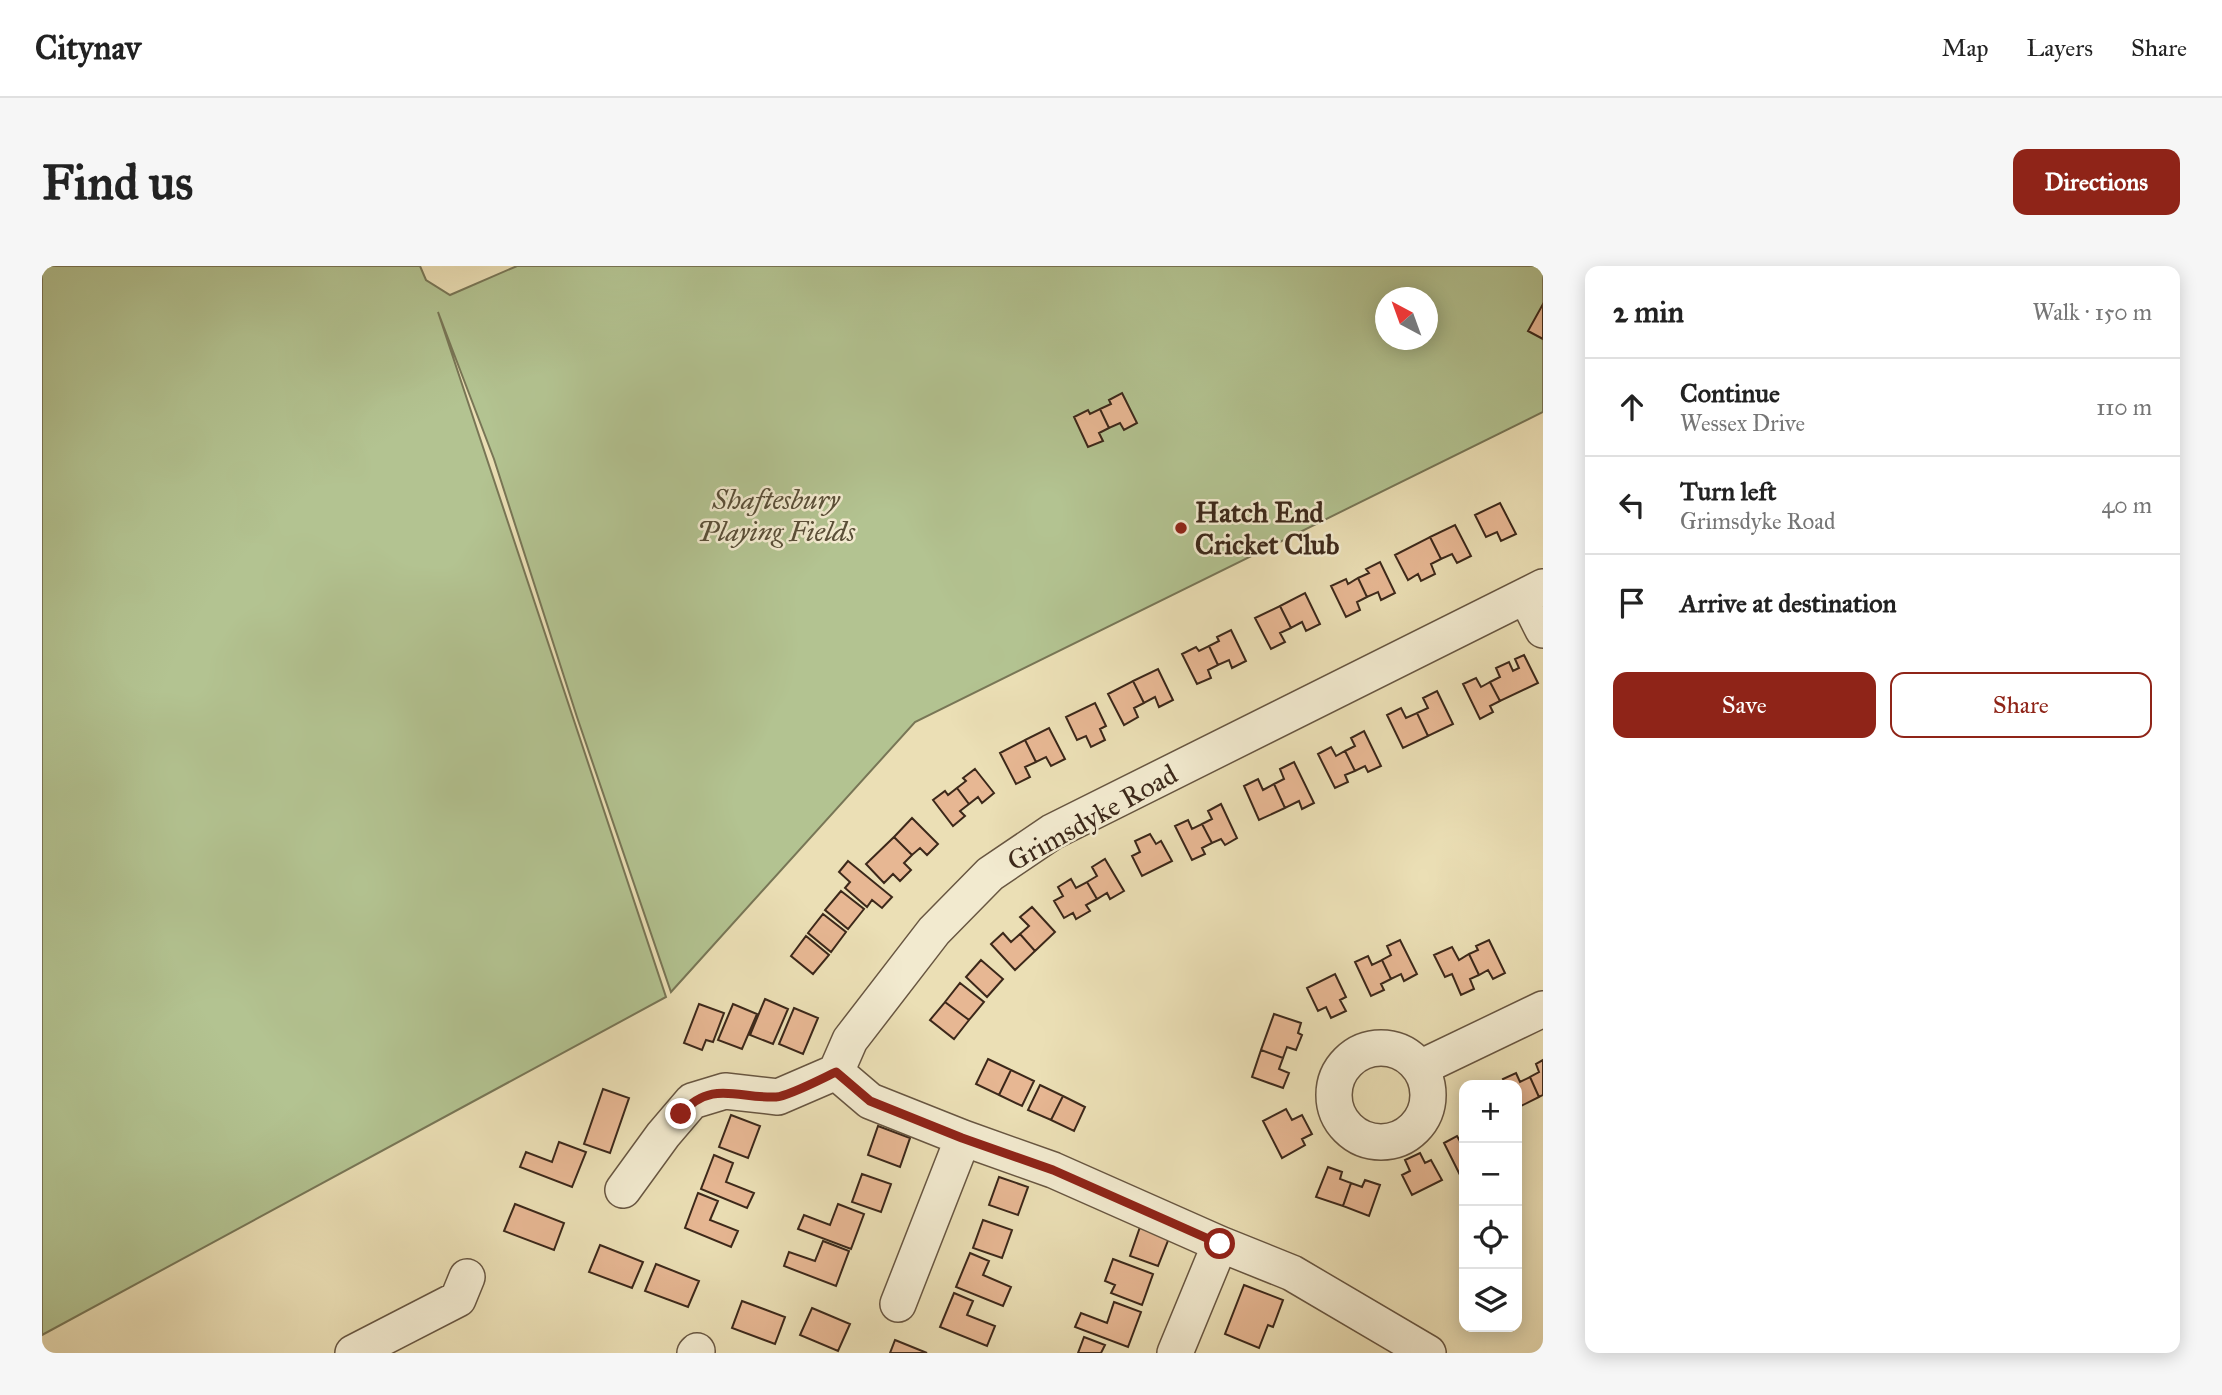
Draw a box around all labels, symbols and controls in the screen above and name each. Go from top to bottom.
text: Citynav [35,28,141,68]
text: Map [1942,33,1989,63]
text: Layers [2027,33,2093,63]
text: Share [2131,33,2187,63]
button: Directions [2013,149,2180,215]
text: Find us [42,153,193,212]
north arrow [1375,287,1438,350]
text: 2 min [1613,294,1684,330]
text: Walk · 150 m [2032,298,2152,326]
text: Continue [1680,377,1780,409]
icon: ahead [1613,388,1651,426]
text: 110 m [2096,393,2152,421]
text: Wessex Drive [1680,409,1805,437]
text: Turn left [1680,475,1776,507]
park label: Shaftesbury Playing Fields [697,482,856,549]
icon: left [1613,486,1651,524]
text: 40 m [2102,491,2152,519]
place label: Hatch End Cricket Club [1195,495,1340,562]
text: Grimsdyke Road [1680,507,1836,535]
marker: Hatch End Cricket Club [1173,520,1189,536]
icon: arrive [1613,584,1651,622]
text: Arrive at destination [1680,587,1897,619]
button: Save [1613,672,1876,738]
button: Share [1890,672,2152,738]
street label: Grimsdyke Road [1001,756,1184,879]
map controls [1459,1080,1522,1332]
button: + [1459,1080,1522,1143]
route end [665,1098,696,1129]
button: − [1459,1143,1522,1206]
button: locate [1459,1206,1522,1269]
route start [1204,1228,1235,1259]
button: layers [1459,1269,1522,1332]

